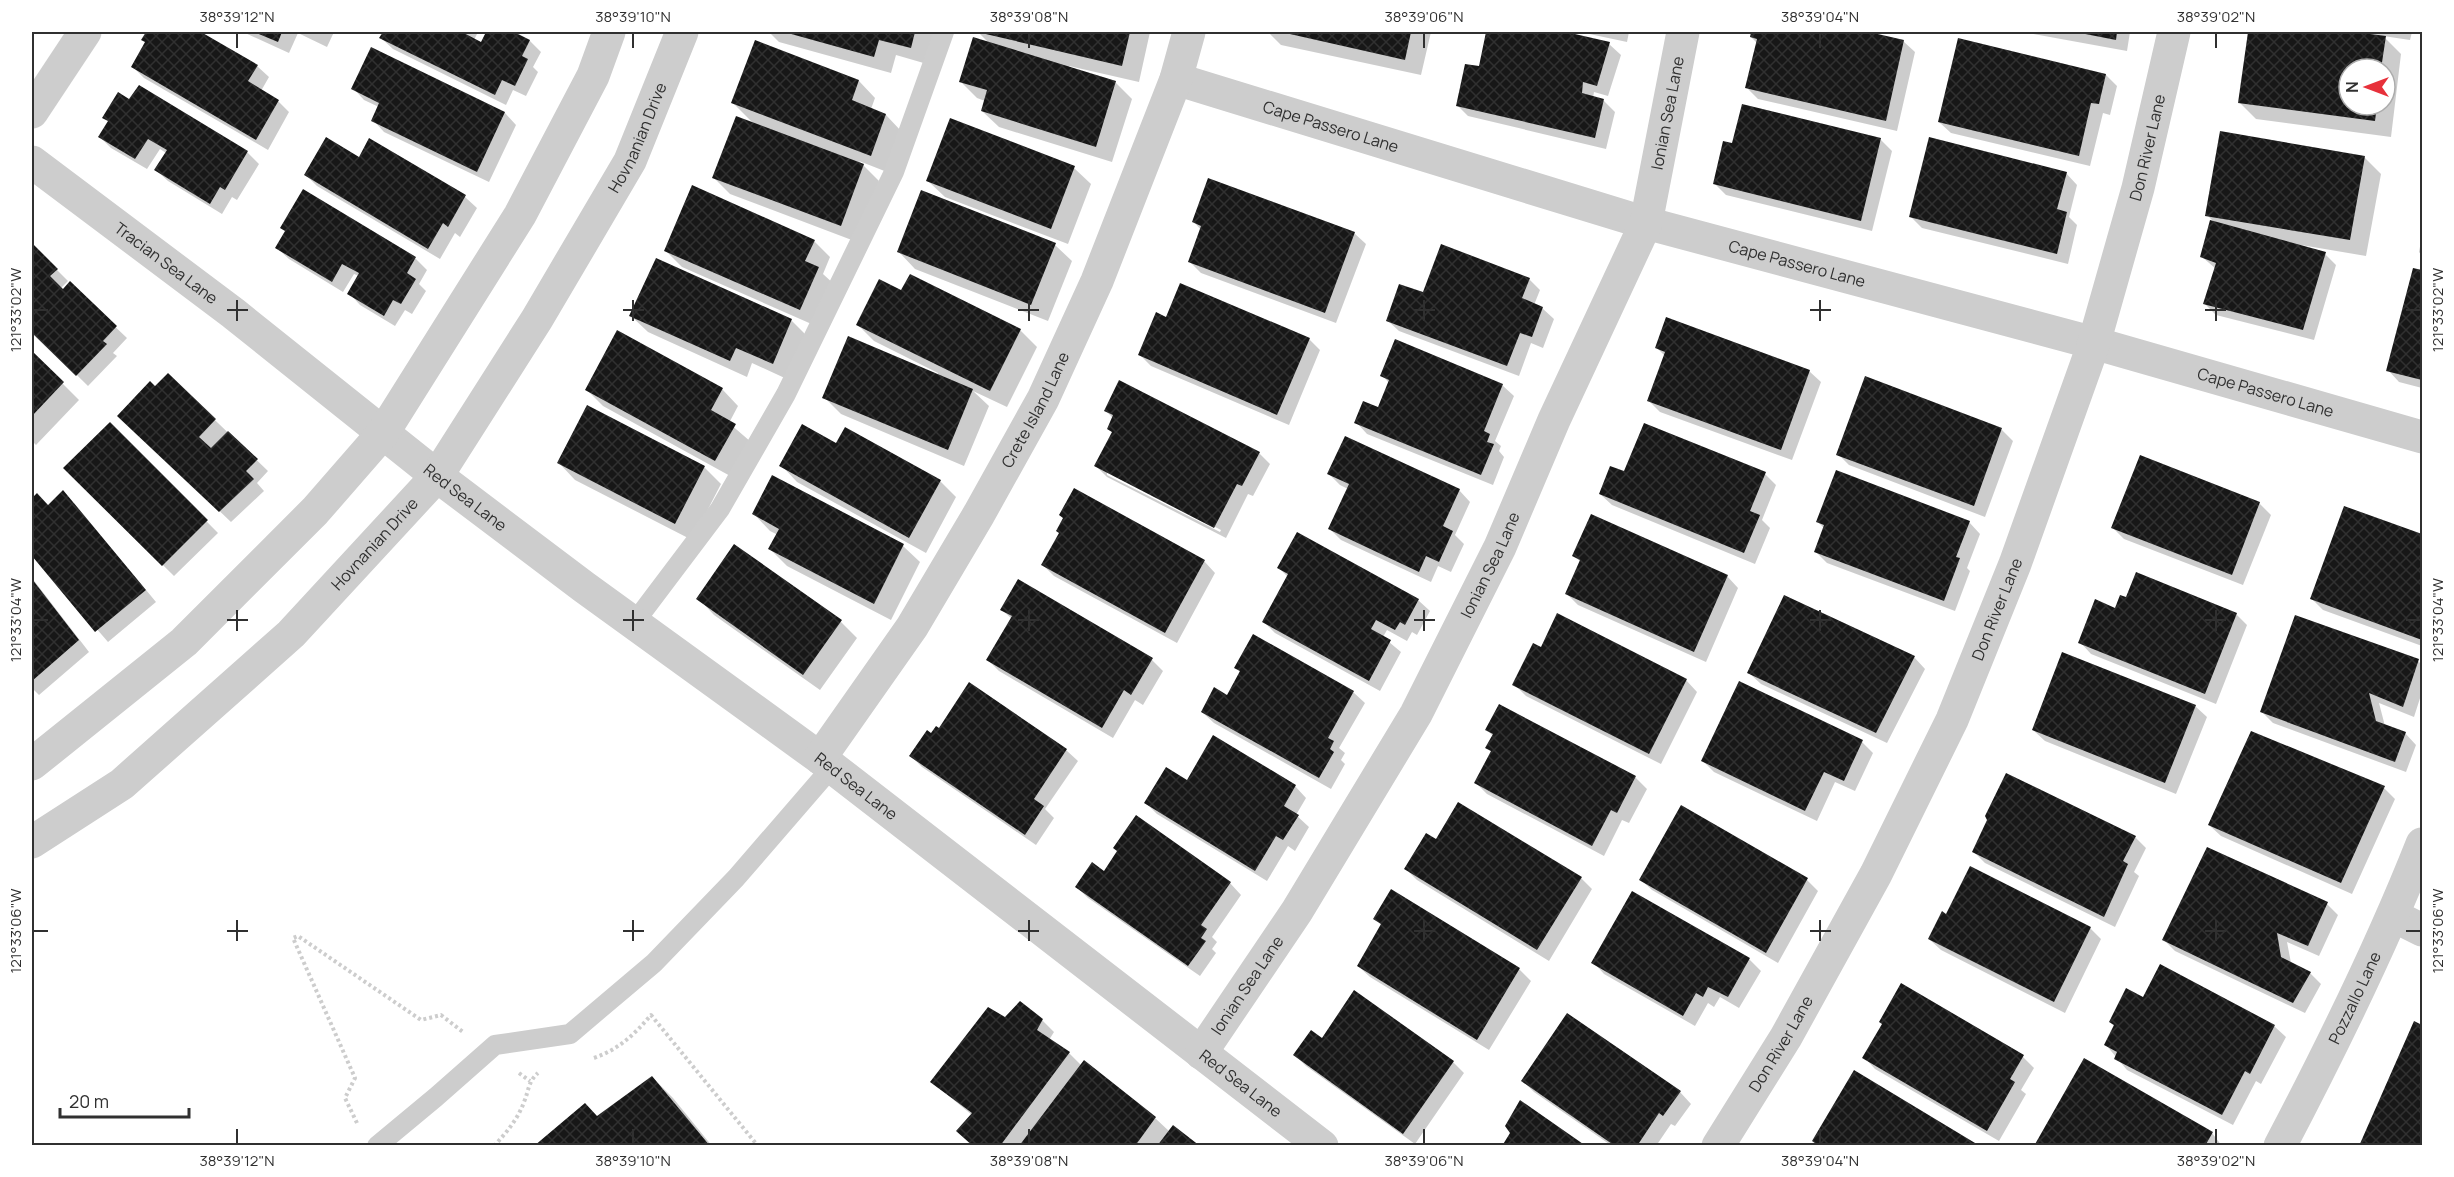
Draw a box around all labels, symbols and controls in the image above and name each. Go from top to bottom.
text: 38°39'12"N [199,6,275,27]
text: 38°39'10"N [595,6,671,27]
text: 38°39'08"N [990,6,1068,27]
text: 38°39'06"N [1384,6,1464,27]
text: 38°39'04"N [1781,6,1859,27]
text: 38°39'02"N [2177,6,2255,27]
street label: Ionian Sea Lane [1646,54,1689,172]
north arrow [2337,57,2397,117]
street label: Hovnanian Drive [603,79,672,197]
text: N [2341,81,2363,93]
street label: Don River Lane [2124,92,2170,203]
street label: Cape Passero Lane [1260,95,1401,158]
street label: Tracian Sea Lane [110,217,223,309]
street label: Cape Passero Lane [1726,235,1868,292]
text: 121°33'02"W [5,268,26,352]
text: 121°33'02"W [2427,268,2448,352]
street label: Crete Island Lane [996,348,1074,472]
street label: Cape Passero Lane [2195,362,2336,422]
street label: Red Sea Lane [419,459,512,536]
street label: Hovnanian Drive [326,493,423,595]
street label: Ionian Sea Lane [1455,509,1525,622]
street label: Don River Lane [1966,555,2027,664]
text: 121°33'04"W [5,578,26,662]
text: 121°33'04"W [2427,578,2448,662]
street label: Red Sea Lane [810,747,902,825]
text: 121°33'06"W [5,888,26,974]
text: 121°33'06"W [2427,888,2448,974]
street label: Ionian Sea Lane [1206,931,1288,1039]
street label: Pozzallo Lane [2323,948,2386,1048]
street label: Don River Lane [1743,991,1818,1096]
street label: Red Sea Lane [1195,1044,1287,1122]
scale bar [60,1081,189,1119]
text: 20 m [69,1089,109,1113]
text: 38°39'12"N [199,1150,275,1171]
text: 38°39'10"N [595,1150,671,1171]
text: 38°39'08"N [990,1150,1068,1171]
text: 38°39'06"N [1384,1150,1464,1171]
text: 38°39'04"N [1781,1150,1859,1171]
text: 38°39'02"N [2177,1150,2255,1171]

